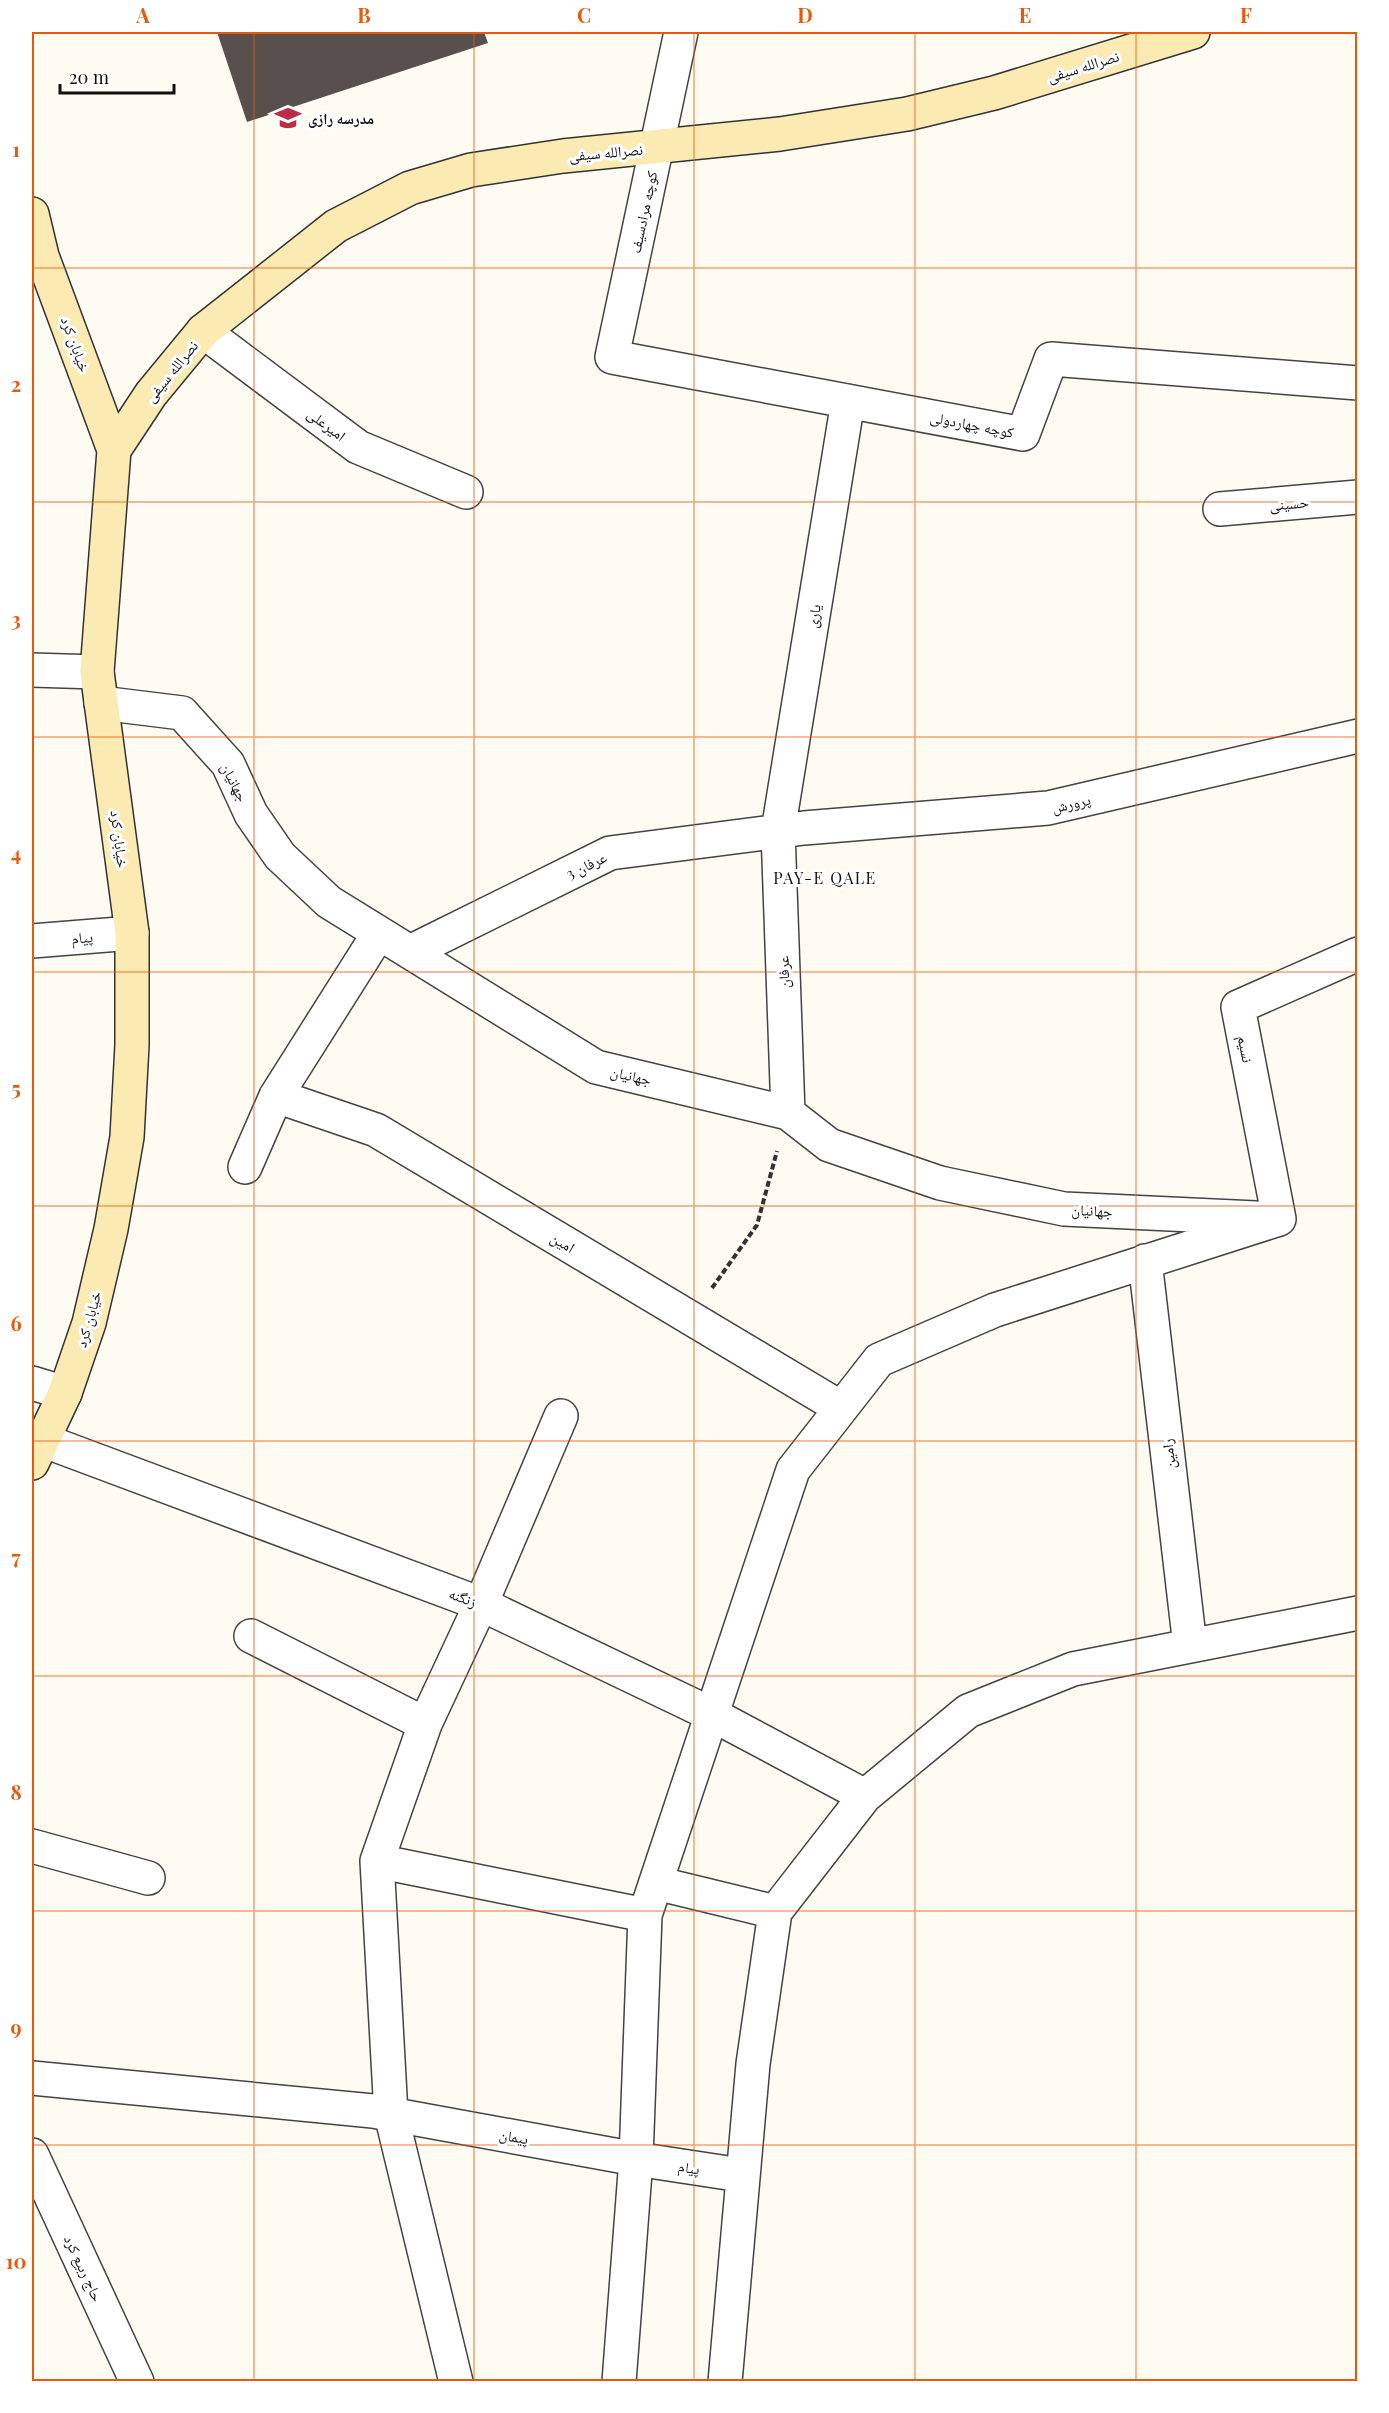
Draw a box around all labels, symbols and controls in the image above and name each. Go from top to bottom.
text: A [135,1,150,28]
text: B [357,1,371,28]
text: C [577,1,591,28]
text: D [797,1,813,28]
text: E [1019,1,1031,28]
text: F [1240,1,1252,28]
street label: نصرالله سیفی [1045,46,1122,87]
scale bar [60,57,174,95]
text: 20 m [69,65,109,89]
school or university icon: مدرسه رازی [273,103,303,133]
place label: مدرسه رازی [308,108,374,128]
text: 1 [12,135,20,162]
street label: نصرالله سیفی [568,139,644,166]
street label: کوچه مرادسیف [625,169,661,255]
street label: خیابان کرد [56,313,95,375]
street label: نصرالله سیفی [140,336,203,407]
text: 2 [11,370,21,397]
street label: امیرعلی [303,403,350,446]
street label: کوچه چهاردولی [928,406,1016,443]
street label: حسینی [1268,491,1310,516]
street label: یاری [801,602,826,630]
text: 3 [11,605,21,632]
street label: جهانیان [216,759,253,806]
street label: پرورش [1050,789,1093,818]
street label: خیابان کرد [106,809,133,869]
text: 4 [11,839,21,866]
street label: عرفان 3 [562,846,611,884]
district label: PAY-E QALE [773,867,877,888]
street label: پیام [70,926,94,949]
street label: عرفان [772,955,795,989]
street label: نسیم [1233,1034,1258,1065]
street label: جهانیان [608,1061,654,1090]
text: 5 [11,1074,21,1101]
street label: جهانیان [1071,1199,1114,1222]
street label: امین [547,1227,579,1258]
street label: خیابان کرد [70,1288,107,1350]
text: 6 [10,1309,22,1336]
street label: رامین [1156,1437,1181,1470]
text: 7 [11,1543,21,1570]
street label: زنگنه [446,1583,480,1611]
text: 8 [10,1778,22,1805]
text: 9 [10,2013,22,2040]
street label: پیمان [498,2124,530,2149]
street label: پیام [677,2155,701,2180]
street label: حاج ربیع کرد [59,2231,108,2305]
text: 10 [6,2247,26,2274]

